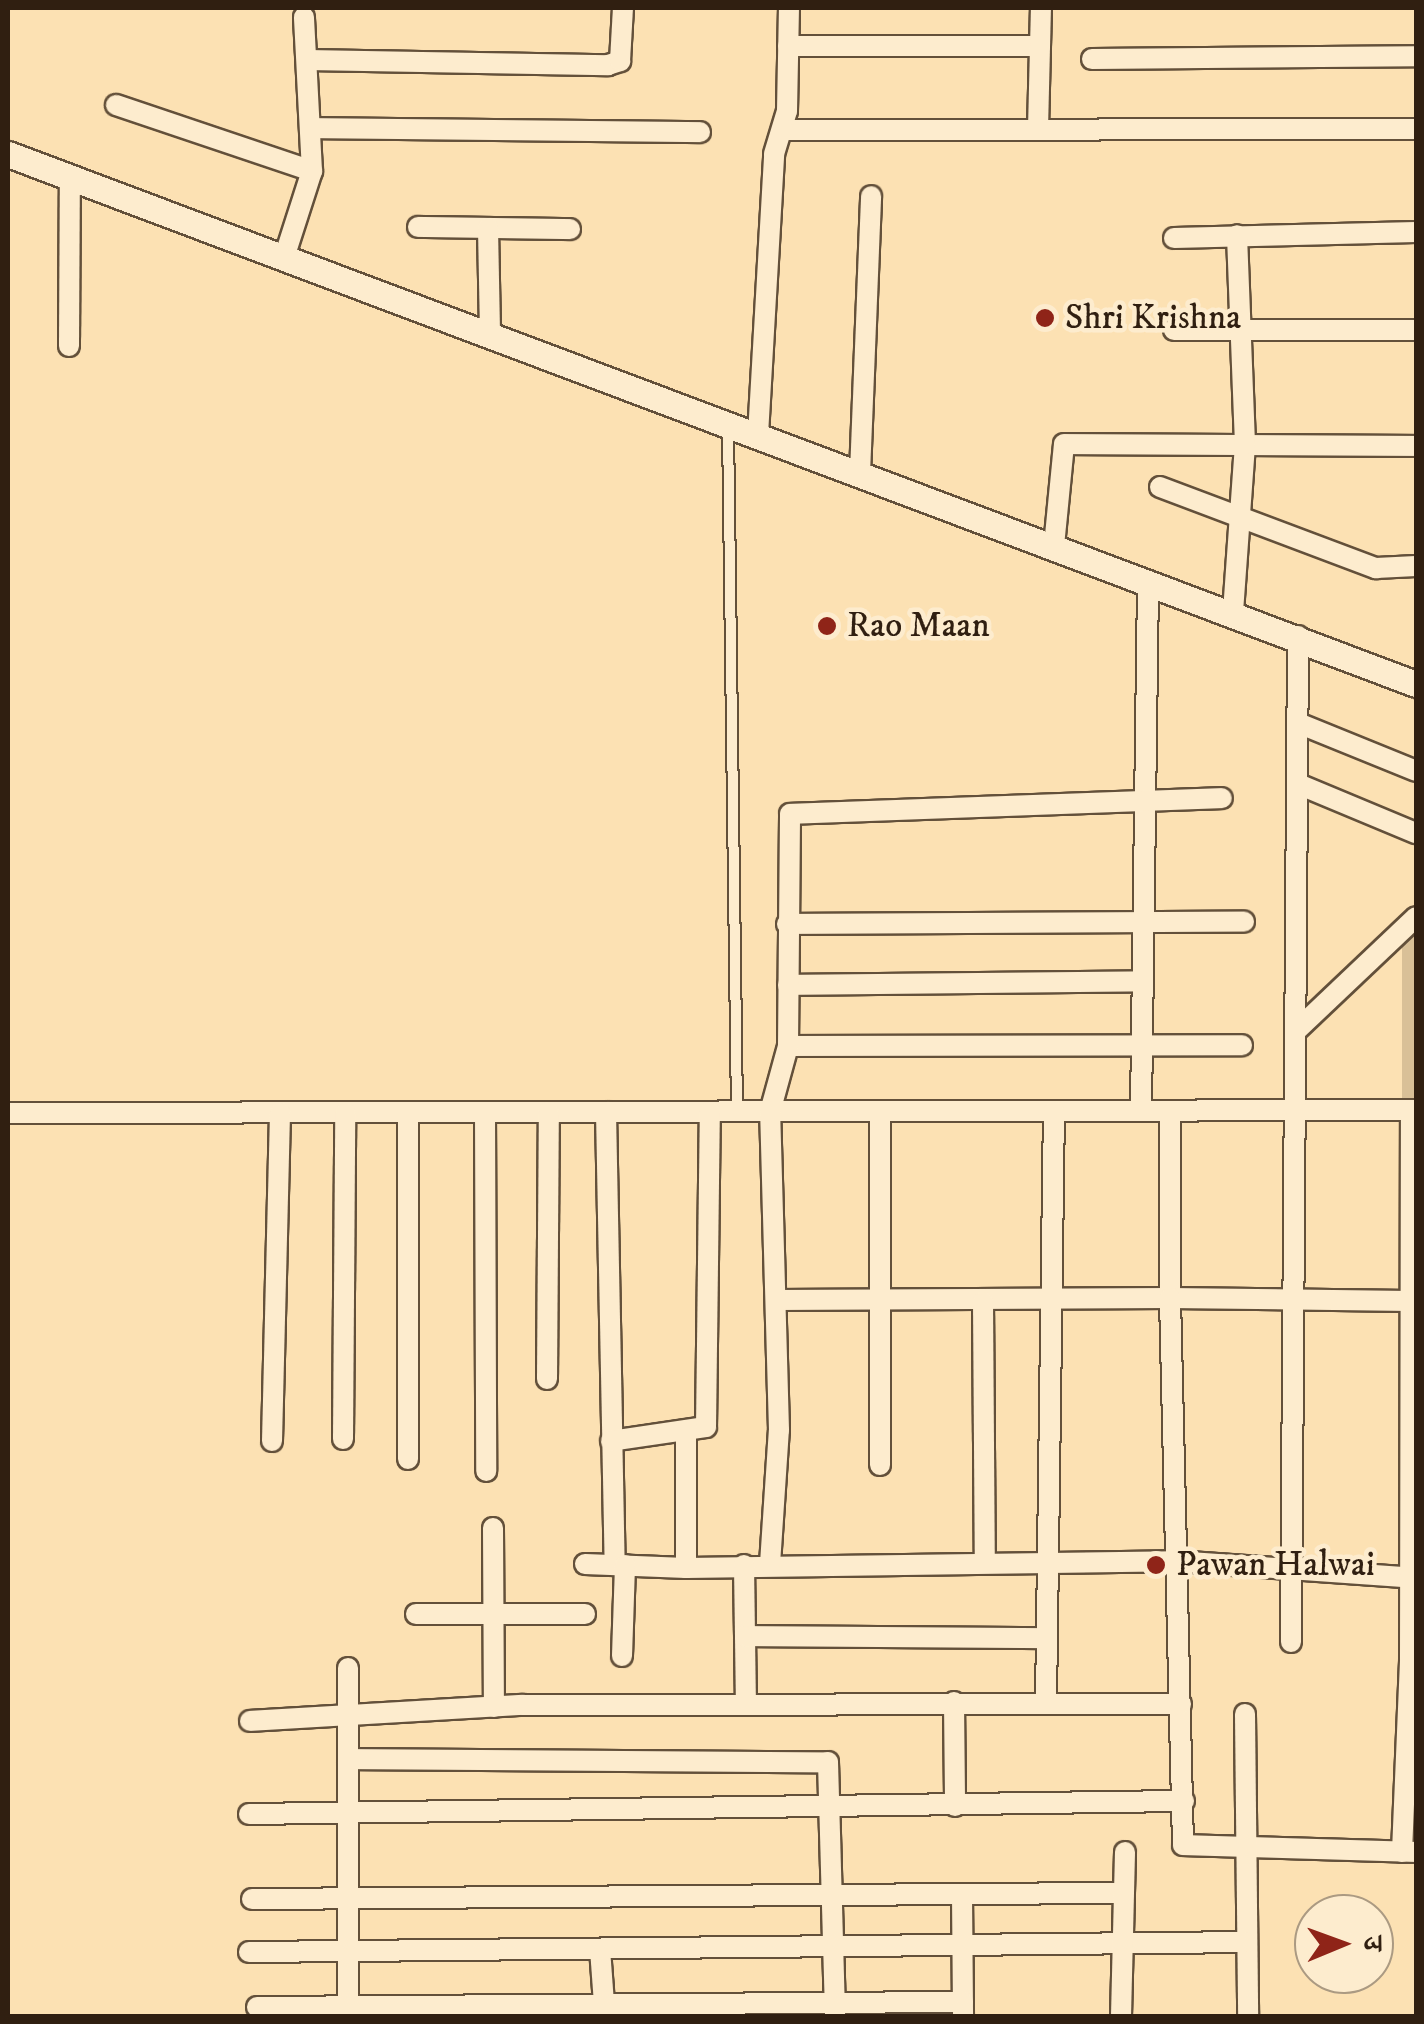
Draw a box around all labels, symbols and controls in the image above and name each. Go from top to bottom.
place label: Shri Krishna [1065,297,1241,339]
marker: Shri Krishna [1034,307,1056,329]
place label: Rao Maan [847,605,990,647]
marker: Rao Maan [816,615,838,637]
place label: Pawan Halwai [1176,1544,1375,1586]
marker: Pawan Halwai [1145,1554,1167,1576]
north arrow [1294,1894,1394,1994]
text: उ [1355,1936,1390,1951]

